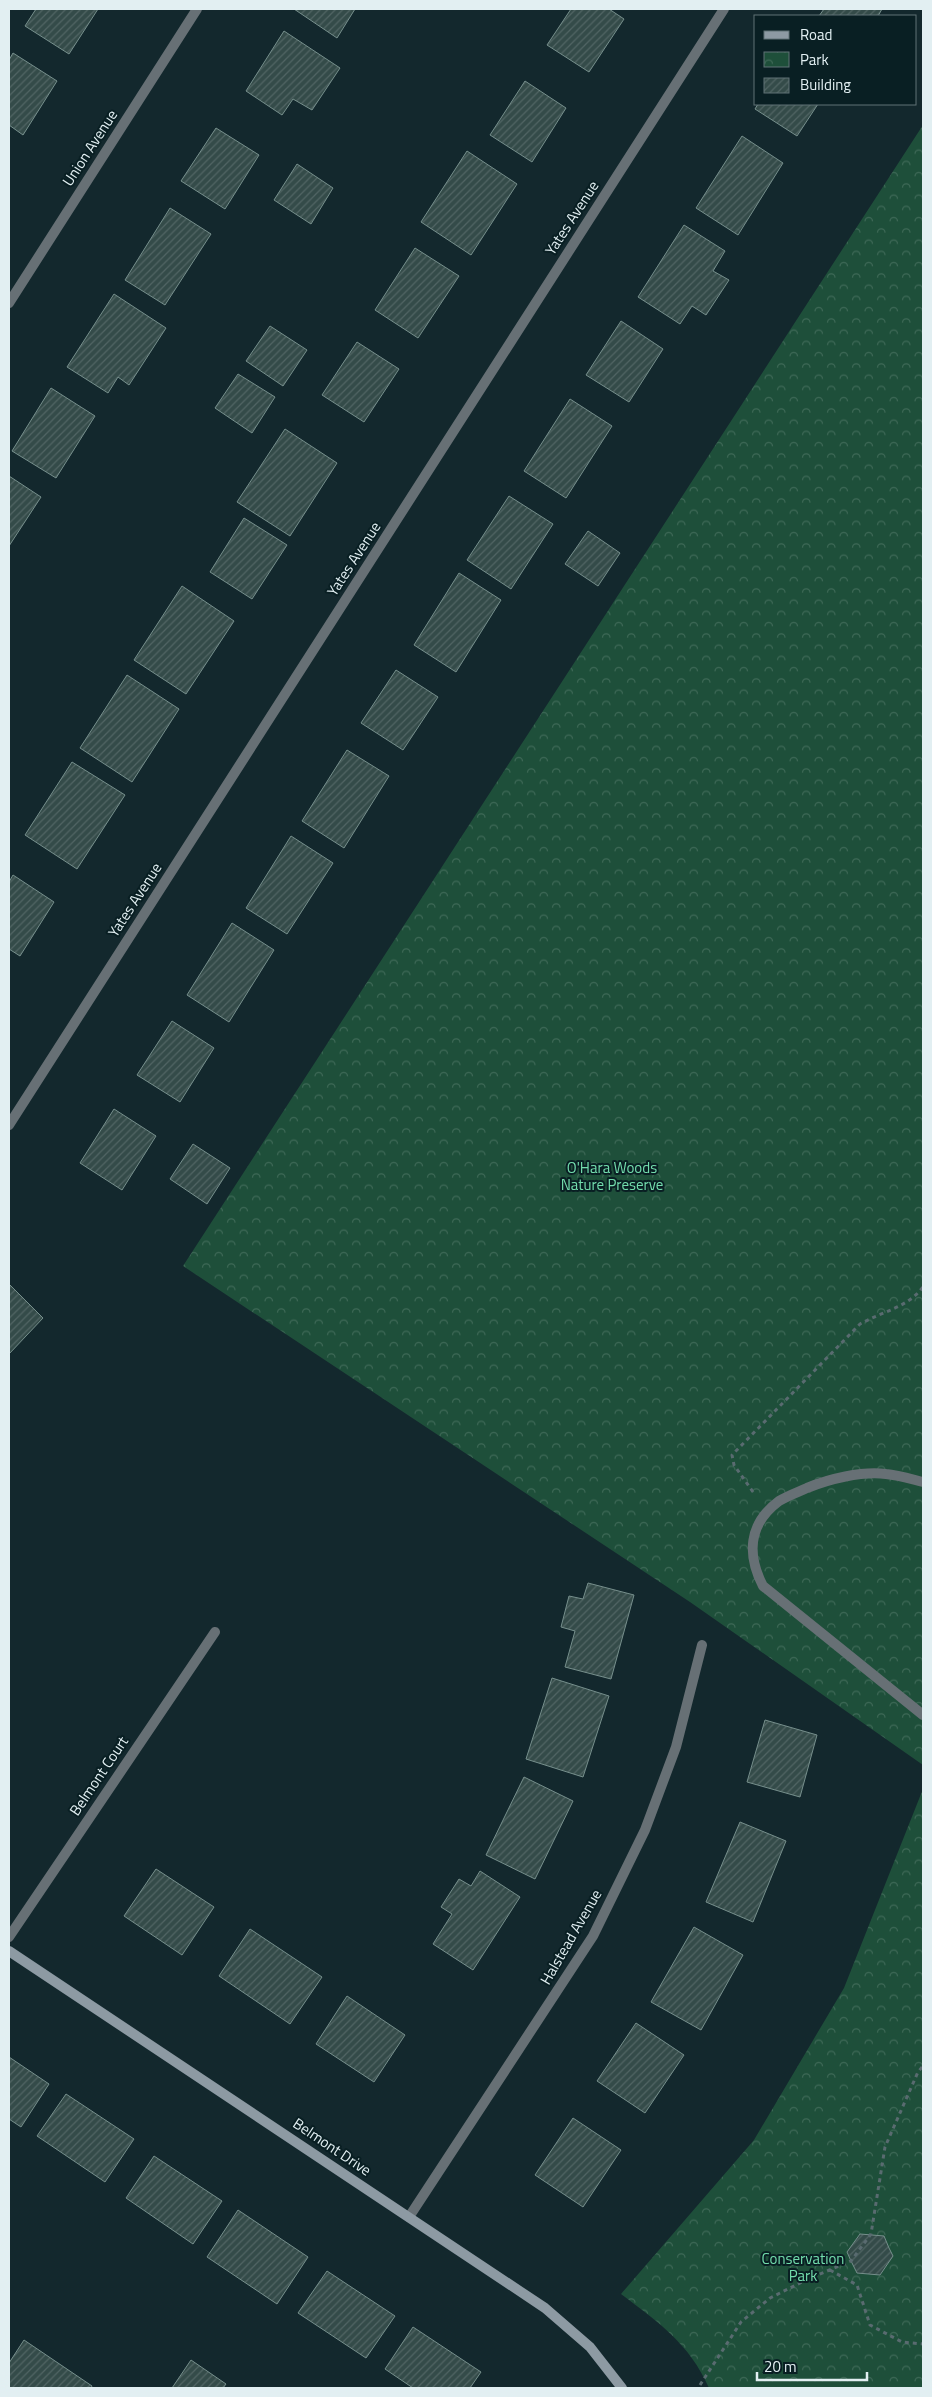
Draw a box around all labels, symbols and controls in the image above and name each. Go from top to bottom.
legend [754,15,917,105]
text: Road [800,23,832,46]
text: Park [800,48,829,71]
text: Building [800,73,851,96]
street label: Union Avenue [56,105,123,191]
street label: Yates Avenue [539,176,604,259]
street label: Yates Avenue [321,517,386,600]
street label: Yates Avenue [102,858,167,941]
park label: O'Hara Woods Nature Preserve [561,1156,663,1196]
street label: Belmont Court [63,1731,134,1820]
street label: Halstead Avenue [534,1885,607,1989]
street label: Belmont Drive [288,2112,376,2181]
park label: Conservation Park [762,2247,844,2287]
scale bar [757,2350,867,2382]
text: 20 m [764,2355,797,2378]

